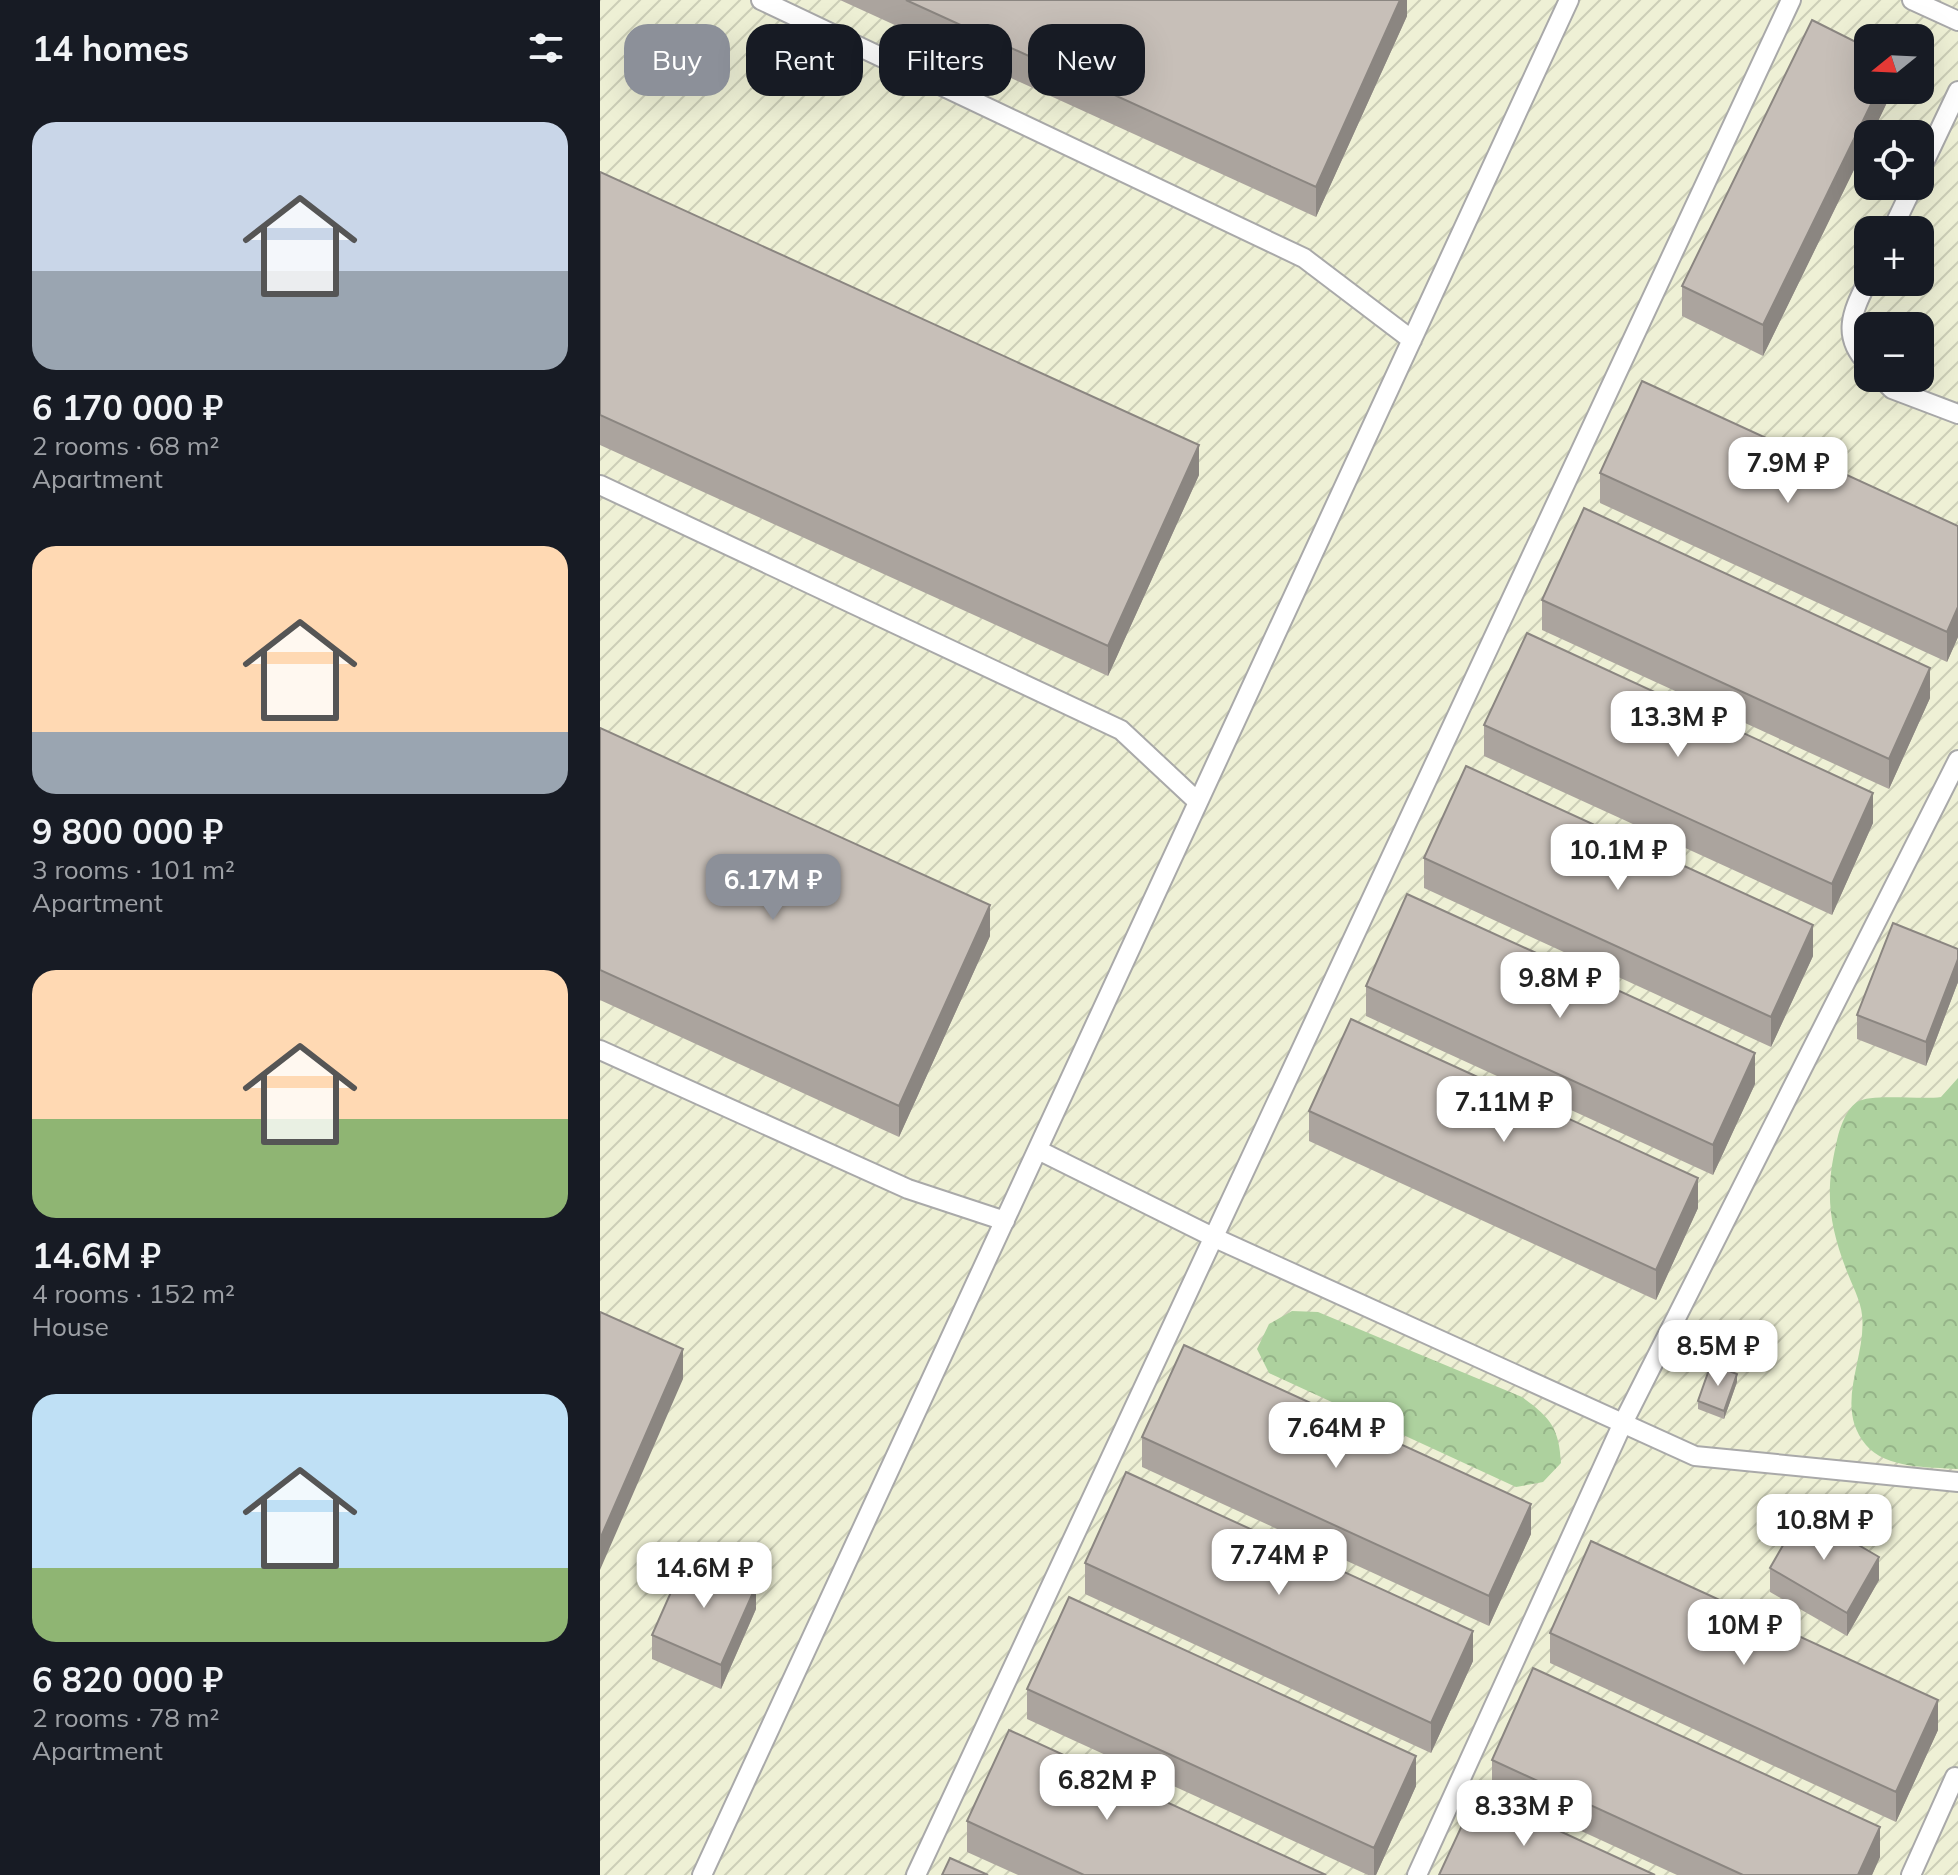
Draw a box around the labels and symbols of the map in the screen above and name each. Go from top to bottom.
north arrow [1854,24,1934,104]
pin: 7.9M ₽ [1723,437,1853,505]
pin: 13.3M ₽ [1604,691,1752,759]
pin: 10.1M ₽ [1544,824,1692,892]
pin: 6.17M ₽ [699,854,847,922]
pin: 9.8M ₽ [1495,952,1625,1020]
pin: 7.11M ₽ [1430,1076,1578,1144]
pin: 8.5M ₽ [1653,1320,1783,1388]
pin: 7.64M ₽ [1262,1402,1410,1470]
pin: 10.8M ₽ [1750,1494,1898,1562]
pin: 7.74M ₽ [1205,1529,1353,1597]
pin: 14.6M ₽ [630,1542,778,1610]
pin: 10M ₽ [1688,1599,1800,1667]
pin: 6.82M ₽ [1033,1754,1181,1822]
pin: 8.33M ₽ [1450,1780,1598,1848]

